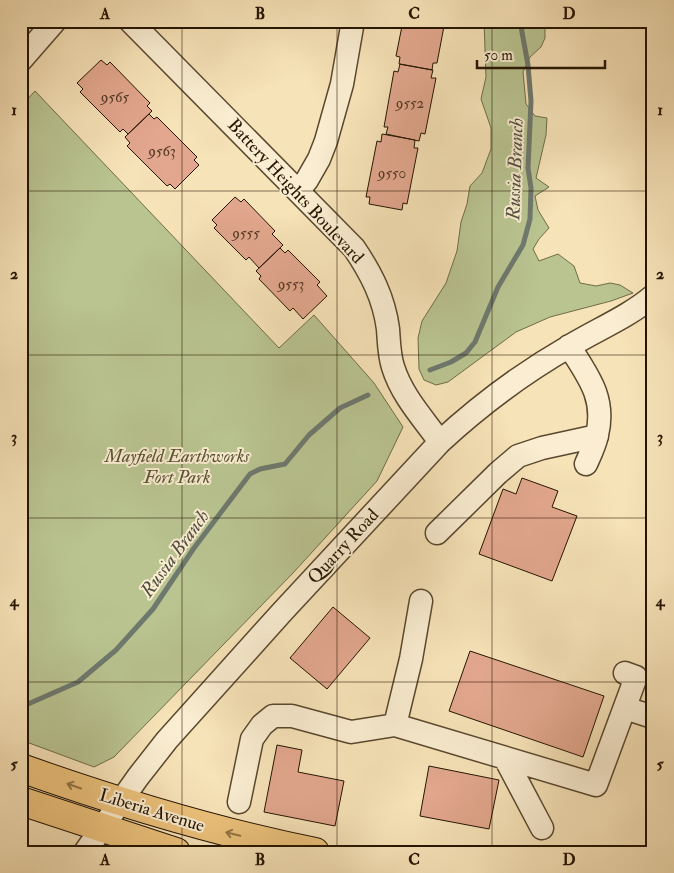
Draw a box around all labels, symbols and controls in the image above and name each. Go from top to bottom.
text: A [99,4,111,24]
text: B [255,4,265,24]
text: C [408,4,420,24]
text: D [562,4,576,24]
scale bar [477,38,604,70]
text: 50 m [484,46,513,65]
house number: 9565 [100,88,130,107]
house number: 9552 [395,94,425,113]
text: 1 [11,100,17,120]
text: 1 [657,100,663,120]
street label: Battery Heights Boulevard [222,114,369,269]
water label: Russia Branch [501,118,529,221]
house number: 9563 [147,142,176,161]
house number: 9550 [377,164,406,183]
house number: 9555 [231,224,260,243]
text: 2 [10,264,18,284]
text: 2 [656,264,664,284]
house number: 9553 [277,275,304,294]
text: 3 [11,427,17,447]
text: 3 [657,427,663,447]
park label: Mayfield Earthworks Fort Park [104,445,250,489]
street label: Quarry Road [303,504,384,589]
water label: Russia Branch [135,505,215,603]
text: 4 [9,591,20,611]
text: 4 [655,591,666,611]
text: 5 [10,754,18,774]
text: 5 [656,754,664,774]
one-way arrow [66,781,82,790]
street label: Liberia Avenue [96,784,208,838]
one-way arrow [226,829,242,838]
text: A [99,850,111,870]
text: B [255,850,265,870]
text: C [408,850,420,870]
text: D [562,850,576,870]

